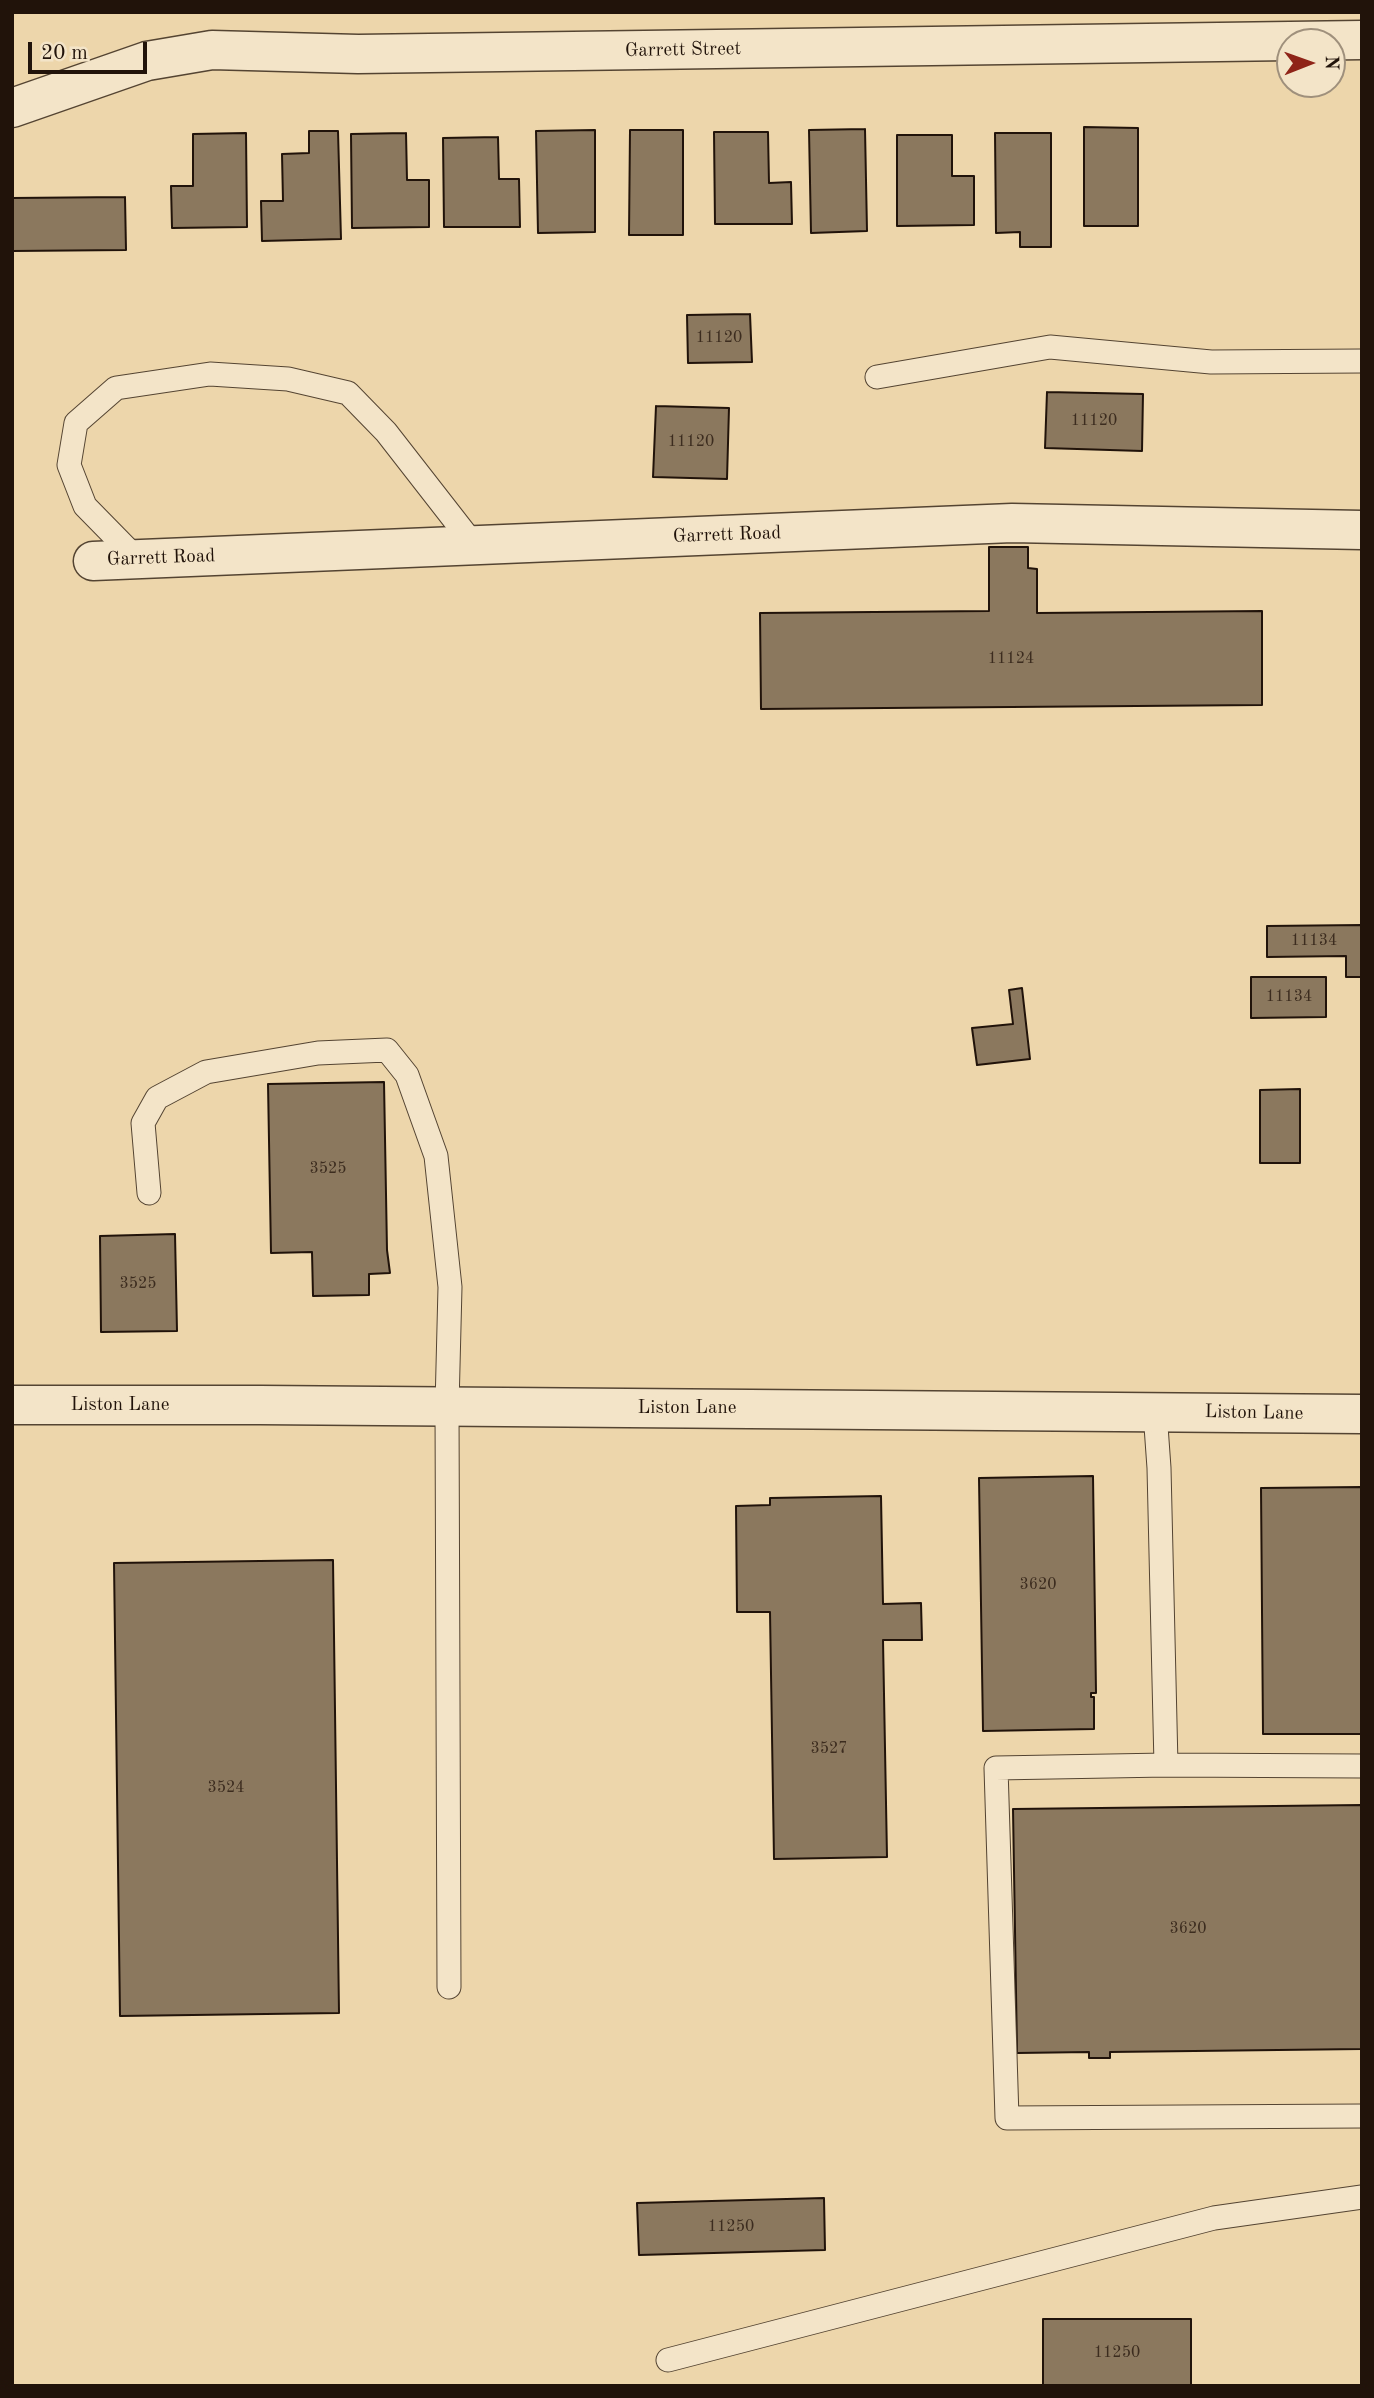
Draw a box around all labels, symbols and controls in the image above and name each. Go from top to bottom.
scale bar [32,28,150,72]
north arrow [1276,28,1346,98]
street label: Garrett Street [625,38,741,62]
text: 20 m [41,43,88,64]
text: N [1321,55,1340,70]
house number: 11120 [696,328,742,348]
house number: 11120 [1071,411,1117,431]
house number: 11120 [668,432,714,452]
street label: Garrett Road [672,522,782,548]
street label: Garrett Road [106,545,216,571]
house number: 11124 [988,649,1034,669]
house number: 11134 [1291,931,1337,951]
house number: 11134 [1266,987,1312,1007]
house number: 3525 [309,1159,347,1179]
house number: 3525 [119,1274,157,1294]
street label: Liston Lane [71,1394,169,1416]
street label: Liston Lane [638,1397,736,1419]
street label: Liston Lane [1204,1401,1304,1425]
house number: 3620 [1019,1575,1057,1595]
house number: 3527 [810,1739,848,1759]
house number: 3524 [207,1778,245,1798]
house number: 3620 [1169,1919,1207,1939]
house number: 11250 [708,2217,754,2237]
house number: 11250 [1094,2343,1140,2363]

